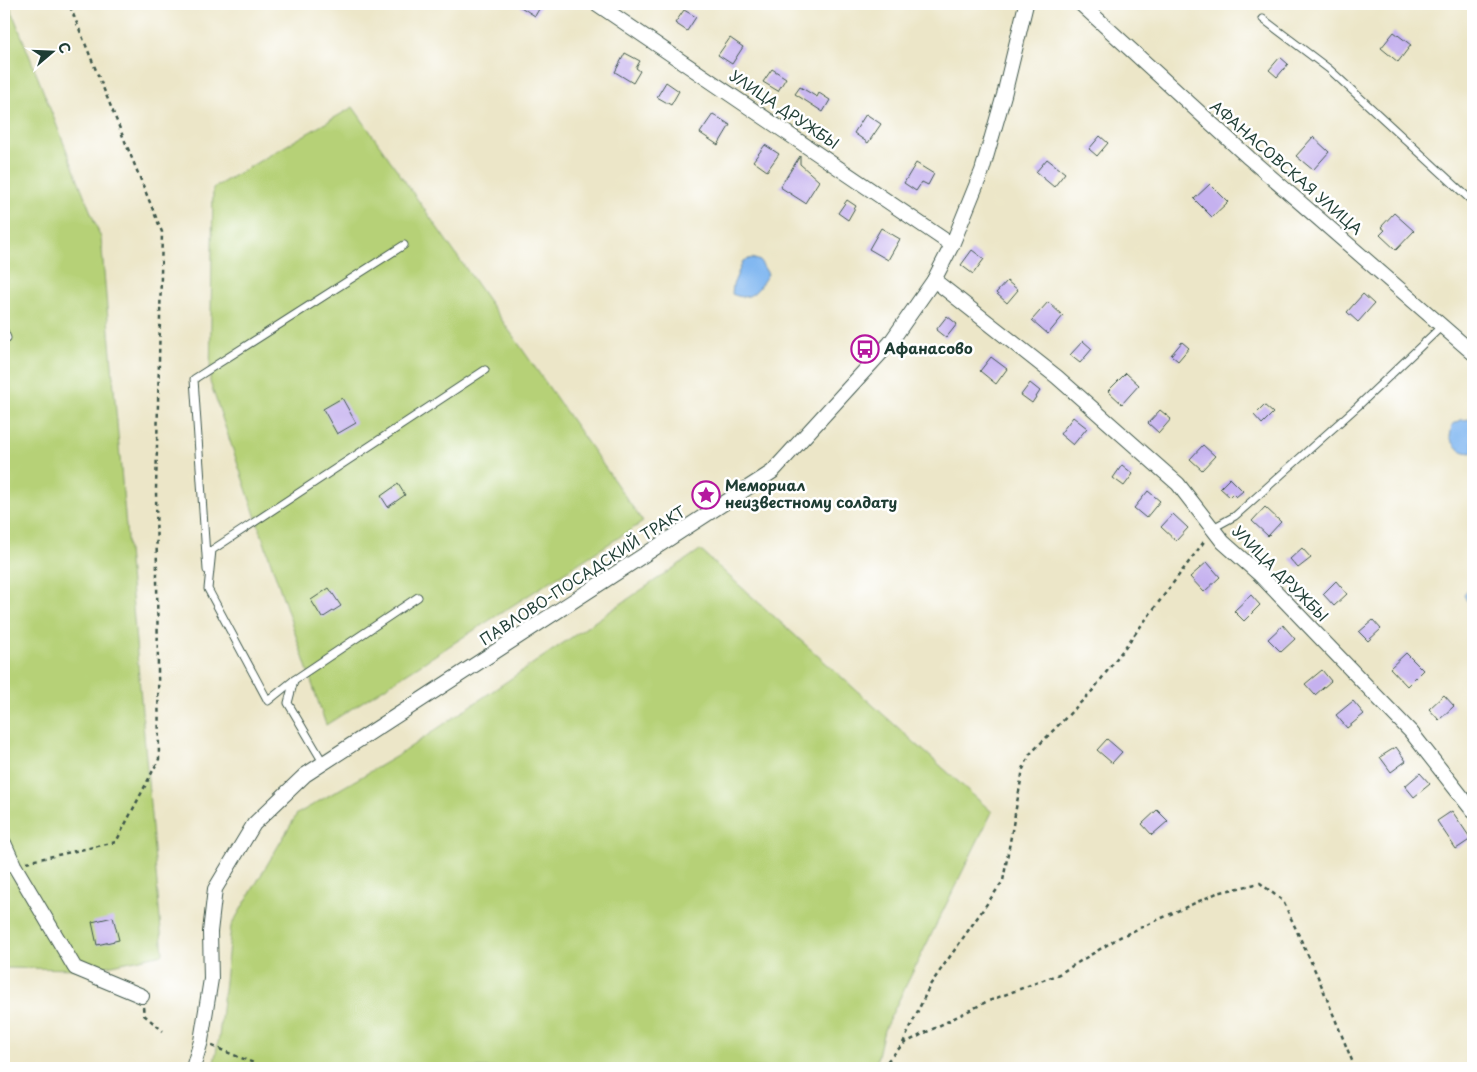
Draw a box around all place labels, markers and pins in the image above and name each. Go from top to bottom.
bus stop icon: Афанасово [850,334,880,364]
place label: Афанасово [883,336,973,359]
place label: Мемориал неизвестному солдату [725,473,897,513]
place icon: Мемориал неизвестному солдату [691,480,721,510]

